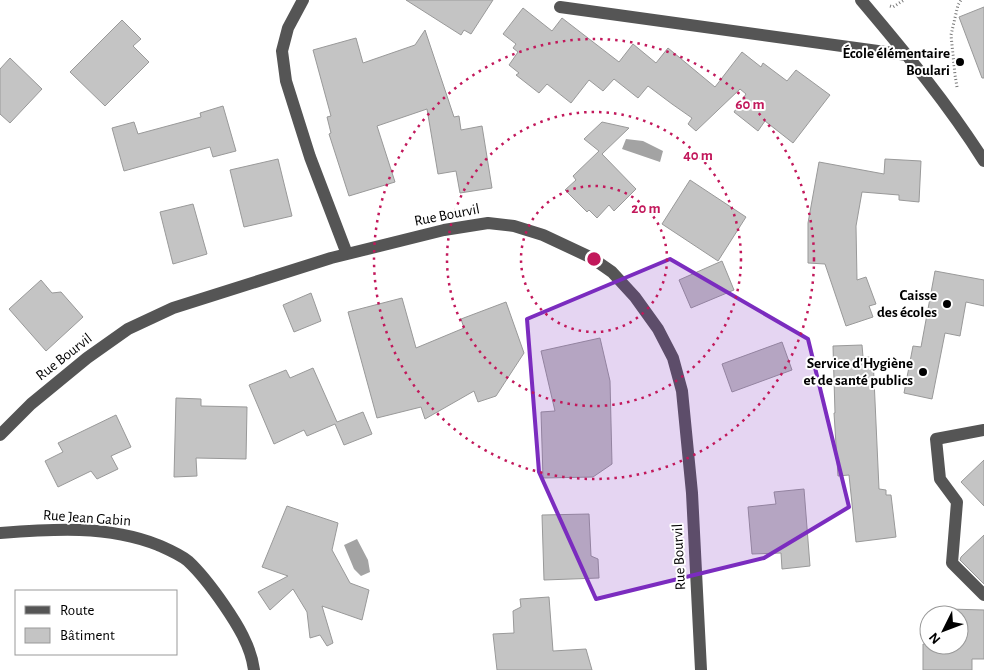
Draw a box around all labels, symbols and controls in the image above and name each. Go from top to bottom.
place label: École élémentaire Boulari [842,44,950,78]
marker: École élémentaire Boulari [954,56,966,68]
text: 60 m [735,97,765,112]
text: 40 m [683,148,713,163]
street label: Rue Bourvil [413,201,481,229]
text: 20 m [631,201,661,216]
centre of rings [585,250,603,268]
place label: Caisse des écoles [877,288,937,320]
marker: Caisse des écoles [941,298,953,310]
street label: Rue Bourvil [33,331,95,383]
place label: Service d'Hygiène et de santé publics [803,356,913,388]
marker: Service d'Hygiène et de santé publics [917,366,929,378]
street label: Rue Jean Gabin [42,507,132,529]
street label: Rue Bourvil [670,523,688,591]
legend [15,590,178,655]
text: Route [60,603,94,618]
north arrow [919,605,969,655]
text: Bâtiment [60,628,115,643]
text: N [927,630,944,646]

